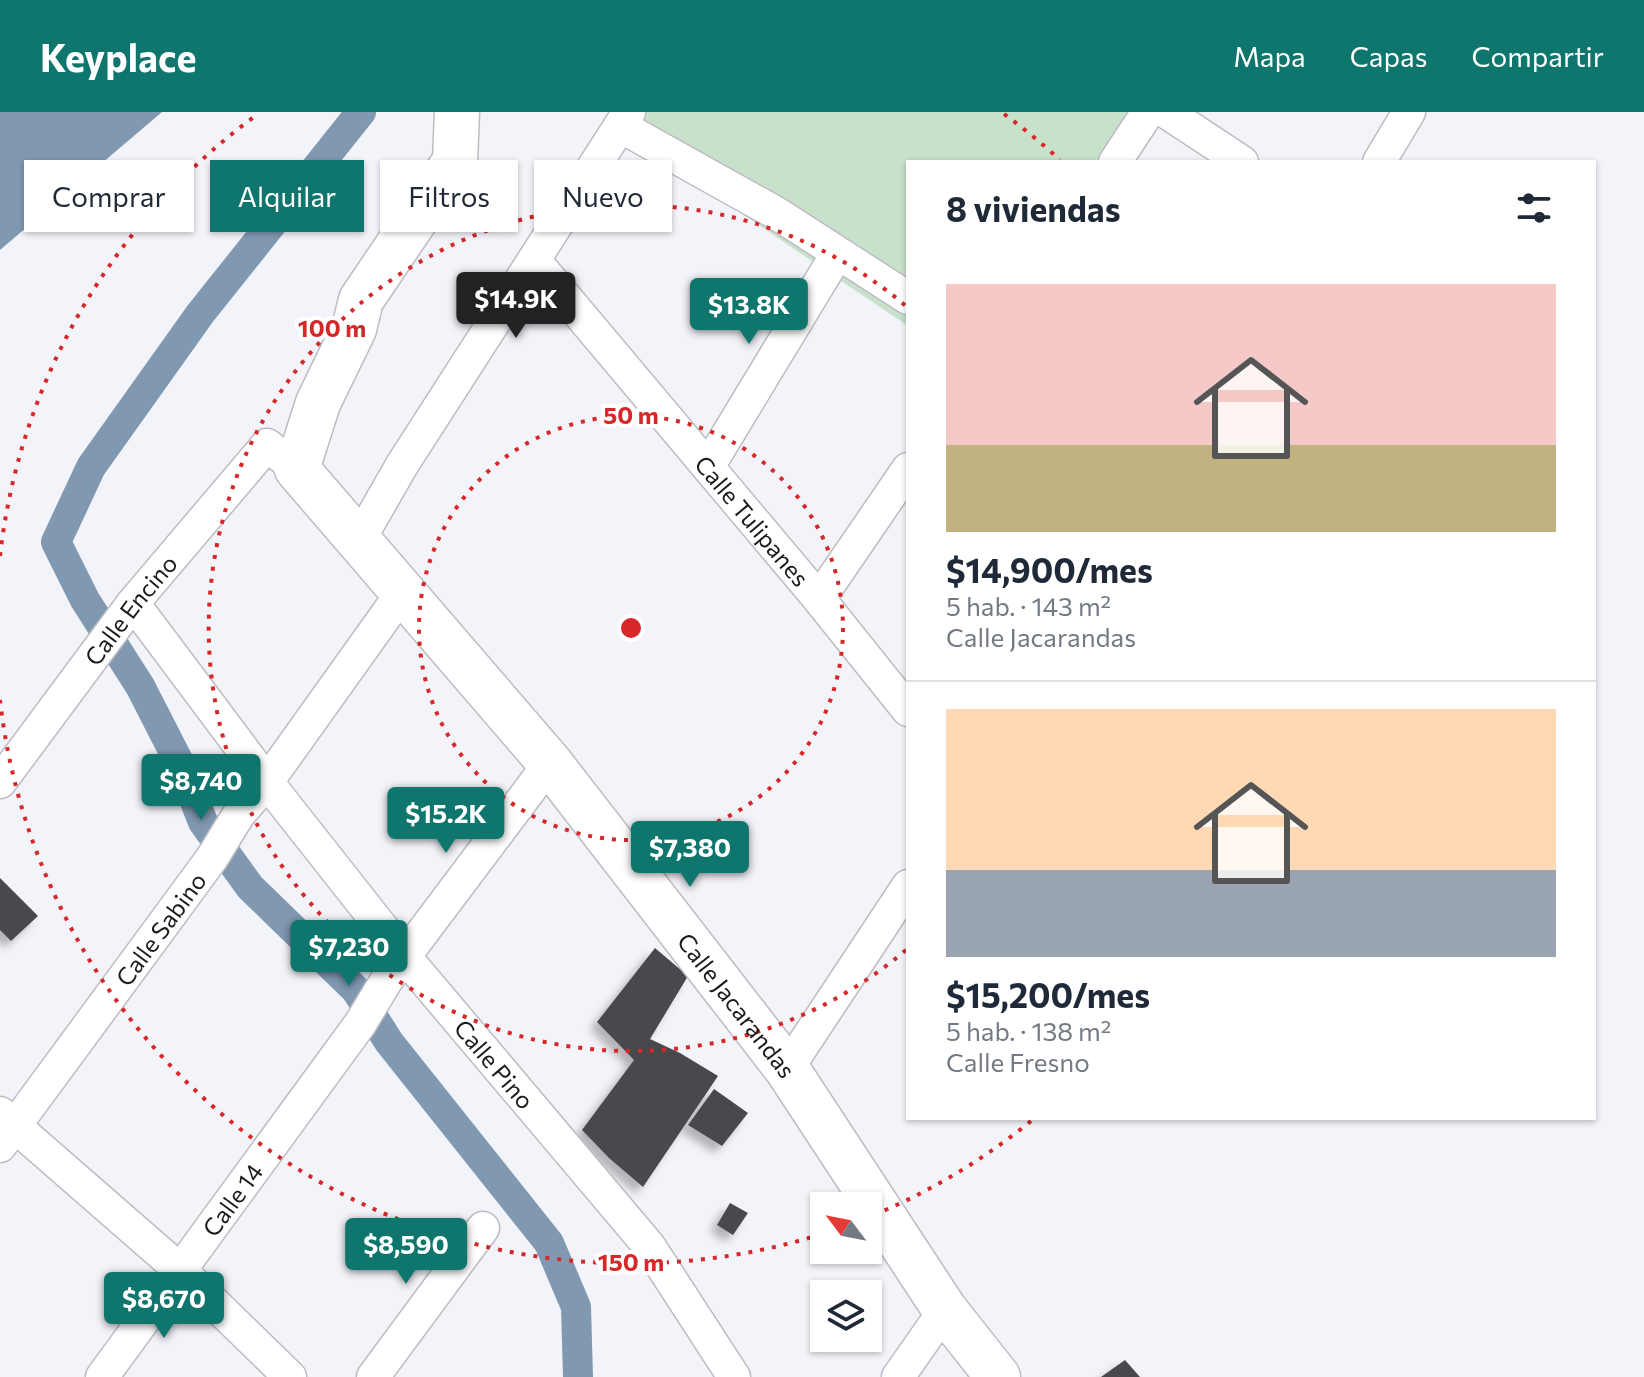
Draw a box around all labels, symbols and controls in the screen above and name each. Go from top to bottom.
text: Keyplace [40,33,196,80]
text: Mapa [1233,39,1306,73]
text: Capas [1350,39,1427,73]
text: Compartir [1471,39,1604,73]
chip: Comprar [24,160,194,232]
chip: Alquilar [210,160,364,232]
chip: Filtros [380,160,518,232]
chip: Nuevo [534,160,672,232]
icon: filters [1512,186,1556,230]
text: 8 viviendas [946,187,1121,229]
pin: $14.9K [451,272,581,340]
pin: $13.8K [684,278,814,346]
text: $14.9K [474,282,558,313]
text: $13.8K [708,288,790,319]
text: 100 m [298,313,366,342]
icon: home [1179,336,1323,480]
text: 50 m [603,400,659,429]
street label: Calle Tulipanes [690,449,816,591]
street label: Calle Encino [78,548,182,671]
text: $14,900/mes [946,548,1153,590]
text: 5 hab. · 143 m² [946,590,1111,621]
centre of rings [617,614,645,642]
text: Calle Jacarandas [946,621,1136,652]
pin: $8,740 [136,754,266,822]
icon: home [1179,761,1323,905]
text: $8,740 [160,764,242,795]
pin: $15.2K [381,787,511,855]
text: $15.2K [405,797,487,828]
pin: $7,380 [625,821,755,889]
text: $7,380 [649,831,731,862]
street label: Calle Sabino [109,866,211,991]
pin: $7,230 [284,920,414,988]
street label: Calle Jacarandas [672,927,803,1082]
text: $7,230 [309,930,389,961]
text: $15,200/mes [946,973,1150,1015]
street label: Calle Pino [449,1013,541,1114]
text: 5 hab. · 138 m² [946,1015,1111,1046]
text: Calle Fresno [946,1046,1090,1077]
street label: Calle 14 [196,1157,268,1242]
north arrow [810,1192,882,1264]
map controls [810,1192,882,1352]
pin: $8,590 [341,1218,471,1286]
text: $8,590 [363,1228,449,1259]
text: 150 m [598,1247,664,1276]
pin: $8,670 [99,1272,229,1340]
button: layers [810,1280,882,1352]
text: $8,670 [122,1282,206,1313]

